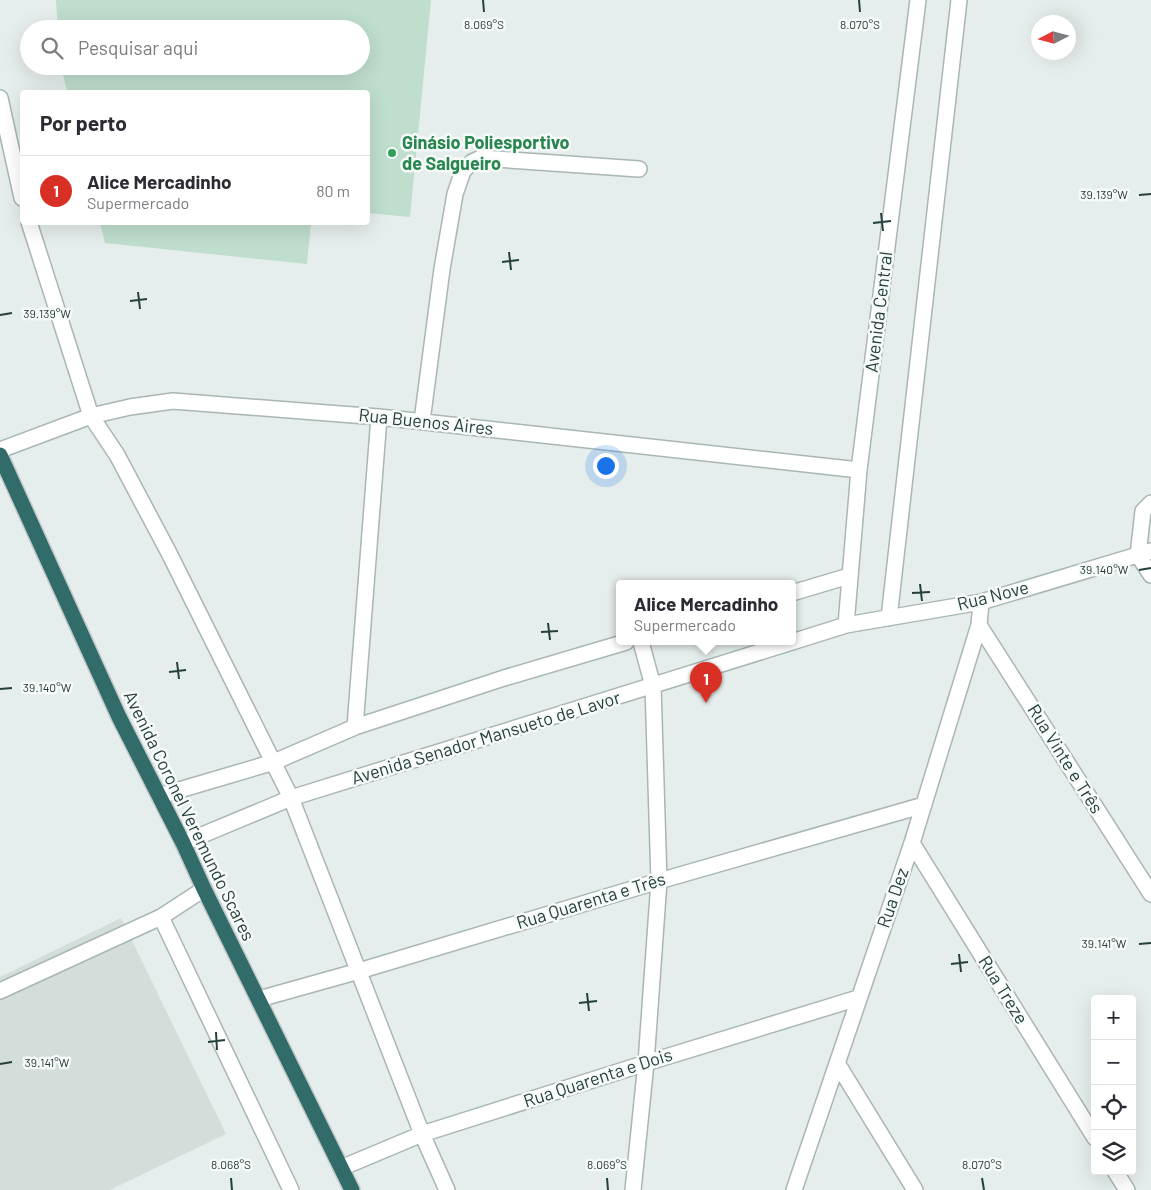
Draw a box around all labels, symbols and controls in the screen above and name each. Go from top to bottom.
north arrow [1031,15,1076,60]
text: 8.069°S [464,17,504,31]
text: 8.070°S [840,17,880,31]
search box [20,20,370,75]
icon: search [38,34,66,62]
text: Pesquisar aqui [78,36,198,59]
text: Por perto [40,110,127,135]
place label: Ginásio Poliesportivo de Salgueiro [402,131,570,174]
marker: Ginásio Poliesportivo de Salgueiro [386,147,398,159]
text: Alice Mercadinho [87,170,232,193]
text: 1 [53,181,59,200]
text: 80 m [316,181,350,200]
text: 39.139°W [1080,187,1128,201]
text: Supermercado [87,193,189,212]
street label: Avenida Central [860,250,896,374]
text: 39.139°W [23,306,71,320]
street label: Rua Buenos Aires [358,403,495,439]
your location [593,453,619,479]
text: 39.140°W [1080,562,1129,576]
street label: Rua Nove [955,576,1031,615]
popup [616,580,796,645]
text: Alice Mercadinho [634,592,778,615]
text: Supermercado [634,615,736,634]
pin: 1 [690,662,722,703]
text: 39.140°W [23,680,72,694]
street label: Avenida Senador Mansueto de Lavor [349,685,623,789]
street label: Avenida Coronel Veremundo Scares [120,687,260,944]
street label: Rua Vinte e Três [1023,700,1108,817]
street label: Rua Dez [872,865,913,931]
street label: Rua Quarenta e Três [513,867,668,933]
text: 39.141°W [1082,936,1127,950]
street label: Rua Treze [974,951,1033,1028]
map controls [1091,995,1136,1175]
button: + [1091,995,1136,1040]
button: − [1091,1040,1136,1085]
street label: Rua Quarenta e Dois [521,1043,675,1111]
text: 39.141°W [25,1055,70,1069]
button: locate [1091,1085,1136,1130]
button: layers [1091,1130,1136,1175]
text: 8.068°S [211,1157,251,1171]
text: 8.069°S [587,1157,627,1171]
text: 8.070°S [962,1157,1002,1171]

